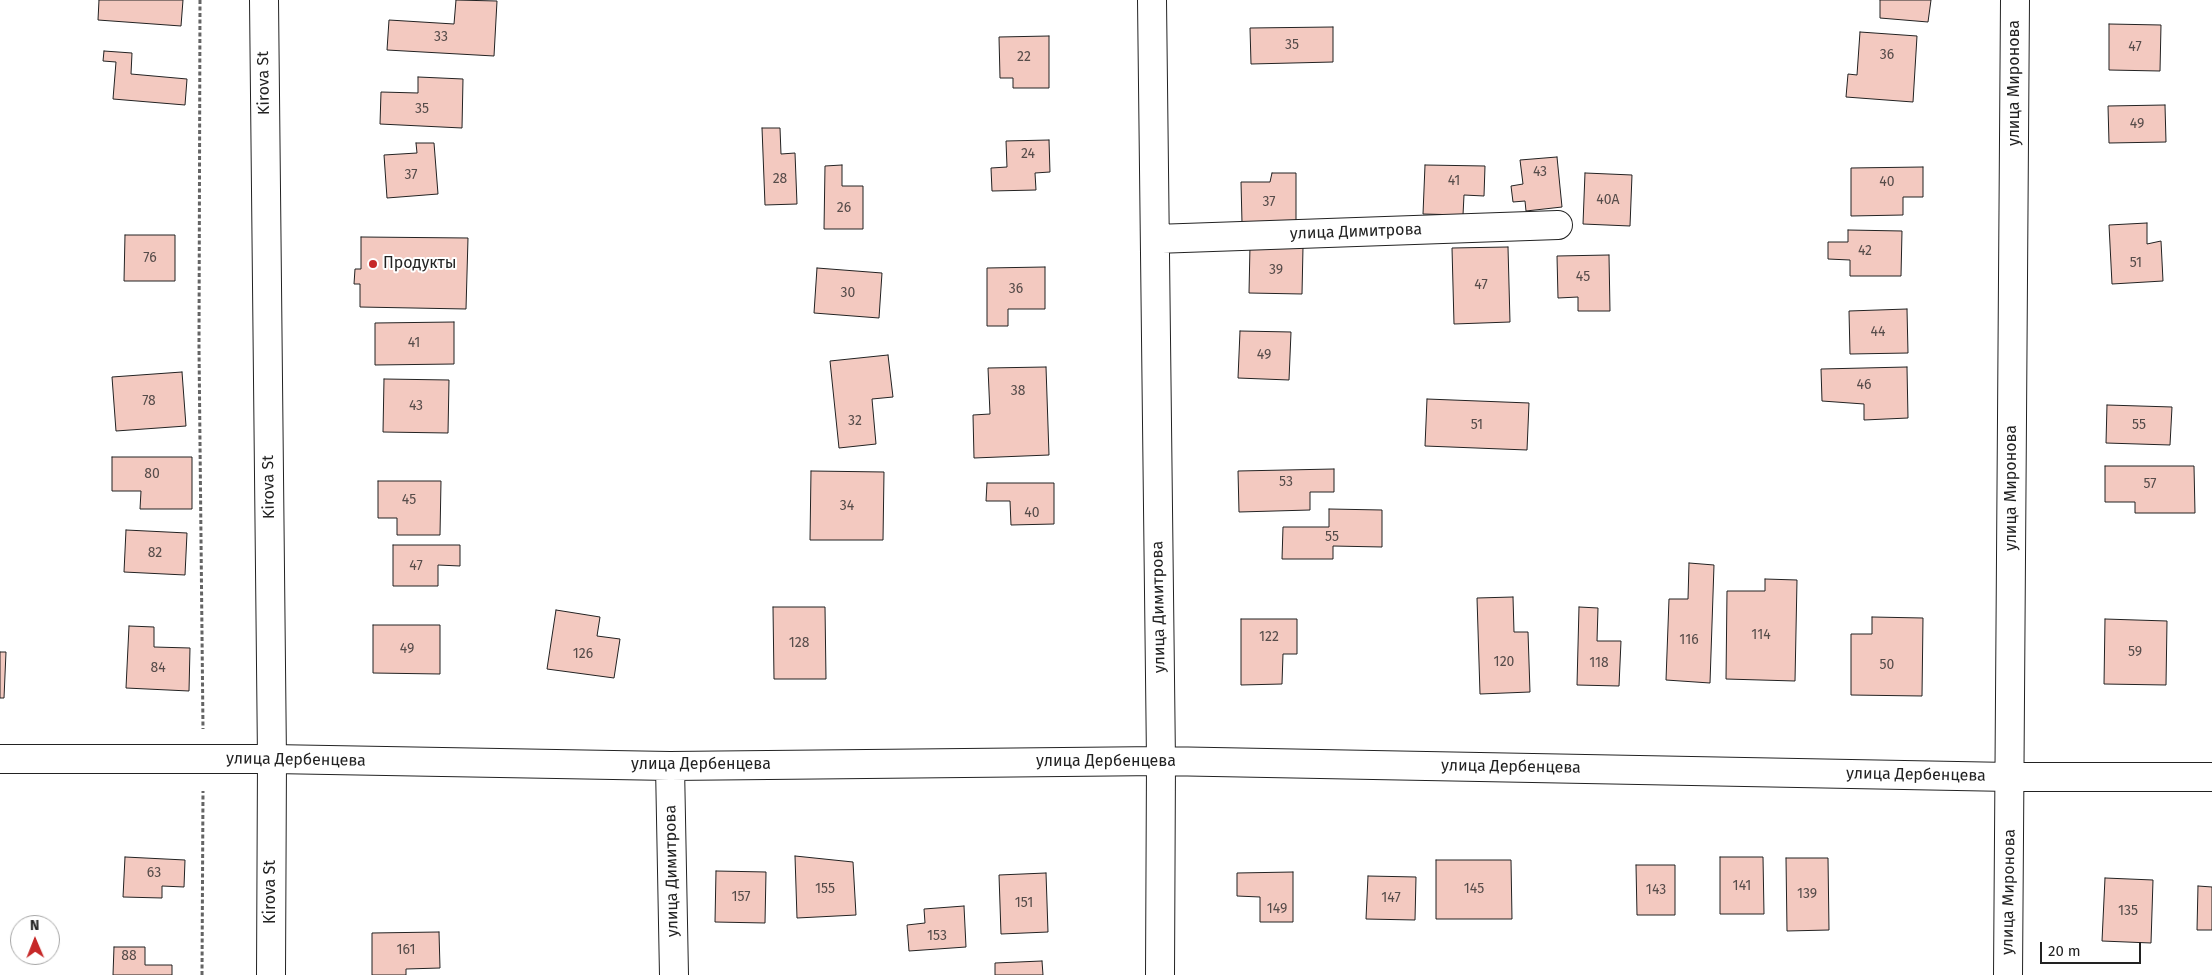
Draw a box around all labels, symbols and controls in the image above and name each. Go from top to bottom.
street label: улица Миронова [2005,20,2025,146]
house number: 33 [434,29,448,45]
house number: 35 [1285,37,1299,53]
house number: 47 [2128,39,2142,55]
house number: 36 [1880,47,1894,63]
house number: 22 [1017,49,1031,65]
street label: Kirova St [254,51,274,115]
house number: 35 [415,101,429,117]
house number: 49 [2130,116,2144,132]
house number: 24 [1021,146,1035,162]
house number: 43 [1533,164,1547,180]
house number: 37 [404,167,418,183]
house number: 28 [773,171,787,187]
house number: 41 [1448,173,1460,189]
house number: 40 [1879,174,1895,190]
house number: 40А [1596,192,1620,208]
house number: 37 [1262,194,1276,210]
house number: 26 [837,200,851,216]
street label: улица Димитрова [1290,220,1422,244]
house number: 42 [1858,243,1872,259]
house number: 76 [143,250,157,266]
place label: Продукты [383,254,457,274]
house number: 51 [2130,255,2142,271]
marker: Продукты [367,258,379,270]
house number: 39 [1269,262,1283,278]
house number: 45 [1576,269,1590,285]
house number: 47 [1474,277,1488,293]
house number: 36 [1009,281,1023,297]
house number: 30 [841,285,855,301]
house number: 44 [1871,324,1885,340]
house number: 41 [408,335,420,351]
house number: 49 [1257,347,1271,363]
house number: 46 [1857,377,1871,393]
house number: 38 [1011,383,1025,399]
house number: 78 [142,393,156,409]
house number: 43 [409,398,423,414]
house number: 32 [848,413,862,429]
house number: 51 [1471,417,1483,433]
house number: 55 [2132,417,2146,433]
street label: улица Миронова [2002,425,2022,551]
street label: Kirova St [259,455,279,519]
house number: 80 [144,466,160,482]
house number: 53 [1279,474,1293,490]
house number: 57 [2144,476,2156,492]
house number: 45 [402,492,416,508]
house number: 34 [840,498,854,514]
house number: 40 [1024,505,1040,521]
house number: 55 [1325,529,1339,545]
street label: улица Димитрова [1148,541,1170,673]
house number: 82 [148,545,162,561]
house number: 47 [409,558,423,574]
house number: 114 [1751,627,1771,643]
house number: 122 [1259,629,1279,645]
house number: 116 [1679,632,1699,648]
house number: 128 [789,635,809,651]
house number: 49 [400,641,414,657]
house number: 59 [2128,644,2142,660]
house number: 126 [573,646,593,662]
house number: 120 [1494,654,1514,670]
house number: 118 [1589,655,1609,671]
house number: 50 [1880,657,1894,673]
house number: 84 [150,660,166,676]
street label: улица Дербенцева [226,749,366,771]
street label: улица Дербенцева [1036,752,1176,772]
street label: улица Дербенцева [631,755,771,775]
street label: улица Дербенцева [1441,756,1581,778]
street label: улица Дербенцева [1846,764,1986,786]
street label: улица Димитрова [661,805,683,937]
street label: улица Миронова [1998,829,2020,955]
street label: Kirova St [261,860,281,924]
house number: 63 [147,865,161,881]
house number: 141 [1733,878,1751,894]
house number: 155 [815,881,835,897]
house number: 145 [1464,881,1484,897]
house number: 143 [1646,882,1666,898]
house number: 139 [1797,886,1817,902]
house number: 157 [732,889,750,905]
house number: 147 [1381,890,1401,906]
house number: 151 [1015,895,1033,911]
house number: 149 [1267,901,1287,917]
house number: 135 [2118,903,2138,919]
north arrow [10,915,60,965]
text: N [30,917,40,934]
house number: 153 [927,928,947,944]
scale bar [2042,932,2143,964]
house number: 161 [397,942,415,958]
text: 20 m [2048,942,2081,960]
house number: 88 [121,948,137,964]

